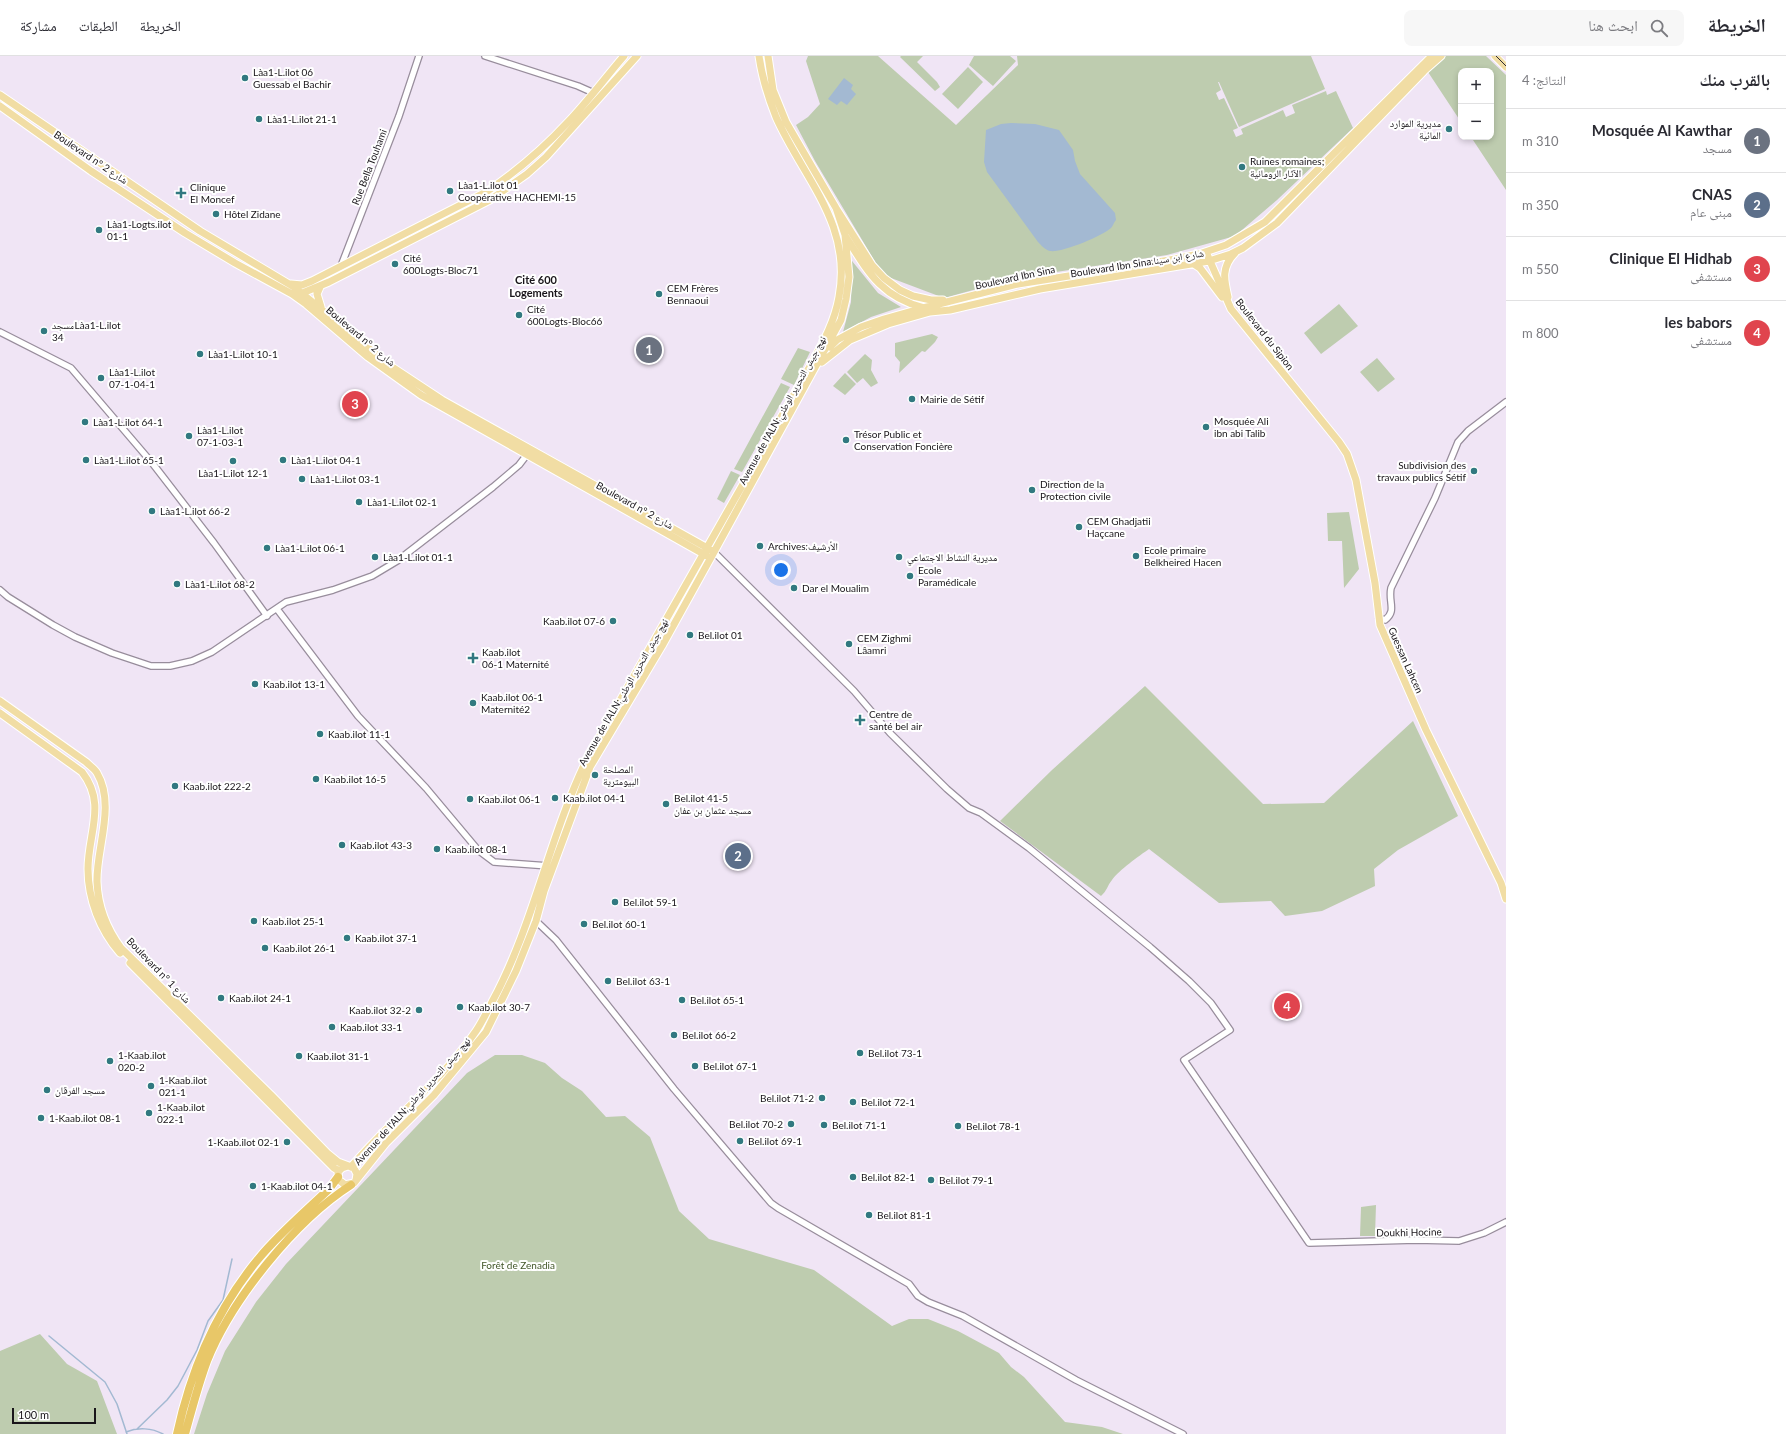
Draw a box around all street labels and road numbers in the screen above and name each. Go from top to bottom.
street label: Rue Bella Touhami [349,127,389,207]
street label: Boulevard n° شارع 2 [51,128,131,187]
street label: Boulevard Ibn Sina:شارع ابن سينا [1069,246,1205,280]
street label: Boulevard Ibn Sina [974,263,1056,291]
street label: Boulevard du Sipion [1233,296,1297,372]
street label: Boulevard n° شارع 2 [323,304,398,369]
street label: Avenue de l'ALN;نهج جيش التحرير الوطني [736,333,830,488]
street label: Boulevard n° شارع 2 [594,479,676,532]
street label: Avenue de l'ALN;نهج جيش التحرير الوطني [576,616,673,769]
street label: Guessan Lahcen [1386,625,1426,695]
street label: Boulevard n° شارع 1 [124,935,194,1006]
street label: Avenue de l'ALN;نهج جيش التحرير الوطني [351,1034,475,1169]
street label: Doukhi Hocine [1376,1225,1442,1239]

